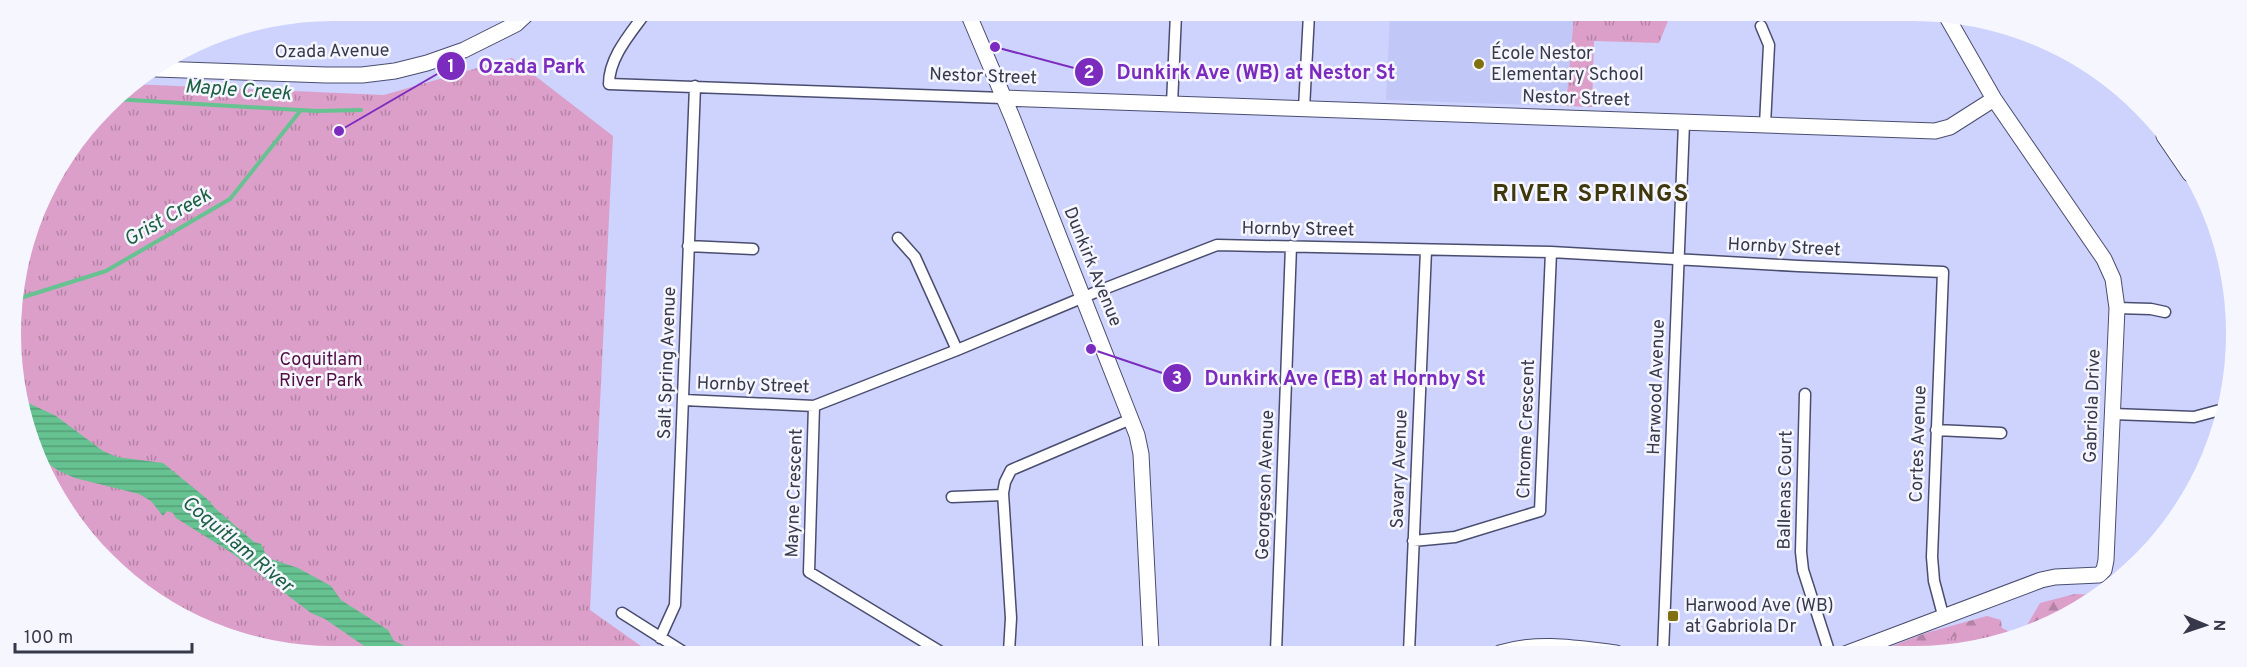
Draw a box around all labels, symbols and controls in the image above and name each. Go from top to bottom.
street label: Ozada Avenue [274,39,390,65]
place label: École Nestor Elementary School [1491,41,1644,87]
callout: Ozada Park [436,47,597,85]
callout: Dunkirk Ave (WB) at Nestor St [1074,53,1408,91]
text: Ozada Park [479,55,585,81]
text: 1 [447,56,455,79]
marker: École Nestor Elementary School [1472,57,1486,71]
text: Dunkirk Ave (WB) at Nestor St [1117,61,1396,87]
text: 2 [1083,62,1095,85]
street label: Nestor Street [929,64,1037,90]
water label: Maple Creek [184,74,293,108]
street label: Nestor Street [1522,86,1630,112]
district label: RIVER SPRINGS [1492,180,1690,210]
water label: Grist Creek [120,182,217,253]
street label: Dunkirk Avenue [1058,204,1126,330]
street label: Hornby Street [1241,218,1355,242]
street label: Hornby Street [1727,234,1841,262]
street label: Salt Spring Avenue [654,286,682,440]
street label: Harwood Avenue [1643,319,1671,455]
street label: Gabriola Drive [2080,348,2106,464]
park label: Coquitlam River Park [279,349,363,393]
callout: Dunkirk Ave (EB) at Hornby St [1162,359,1498,397]
street label: Chrome Crescent [1513,359,1541,499]
text: Dunkirk Ave (EB) at Hornby St [1204,367,1486,393]
text: 3 [1172,368,1182,391]
street label: Hornby Street [696,373,810,399]
street label: Cortes Avenue [1905,385,1933,503]
street label: Georgeson Avenue [1252,409,1280,561]
street label: Savary Avenue [1386,409,1414,529]
street label: Mayne Crescent [781,428,809,558]
street label: Ballenas Court [1773,430,1799,550]
water label: Coquitlam River [176,491,299,600]
place label: Harwood Ave (WB) at Gabriola Dr [1685,595,1834,639]
north arrow [2175,595,2235,655]
marker: Harwood Ave (WB) at Gabriola Dr [1666,609,1680,623]
scale bar [15,616,192,654]
text: N [2208,619,2228,632]
text: 100 m [24,627,73,650]

